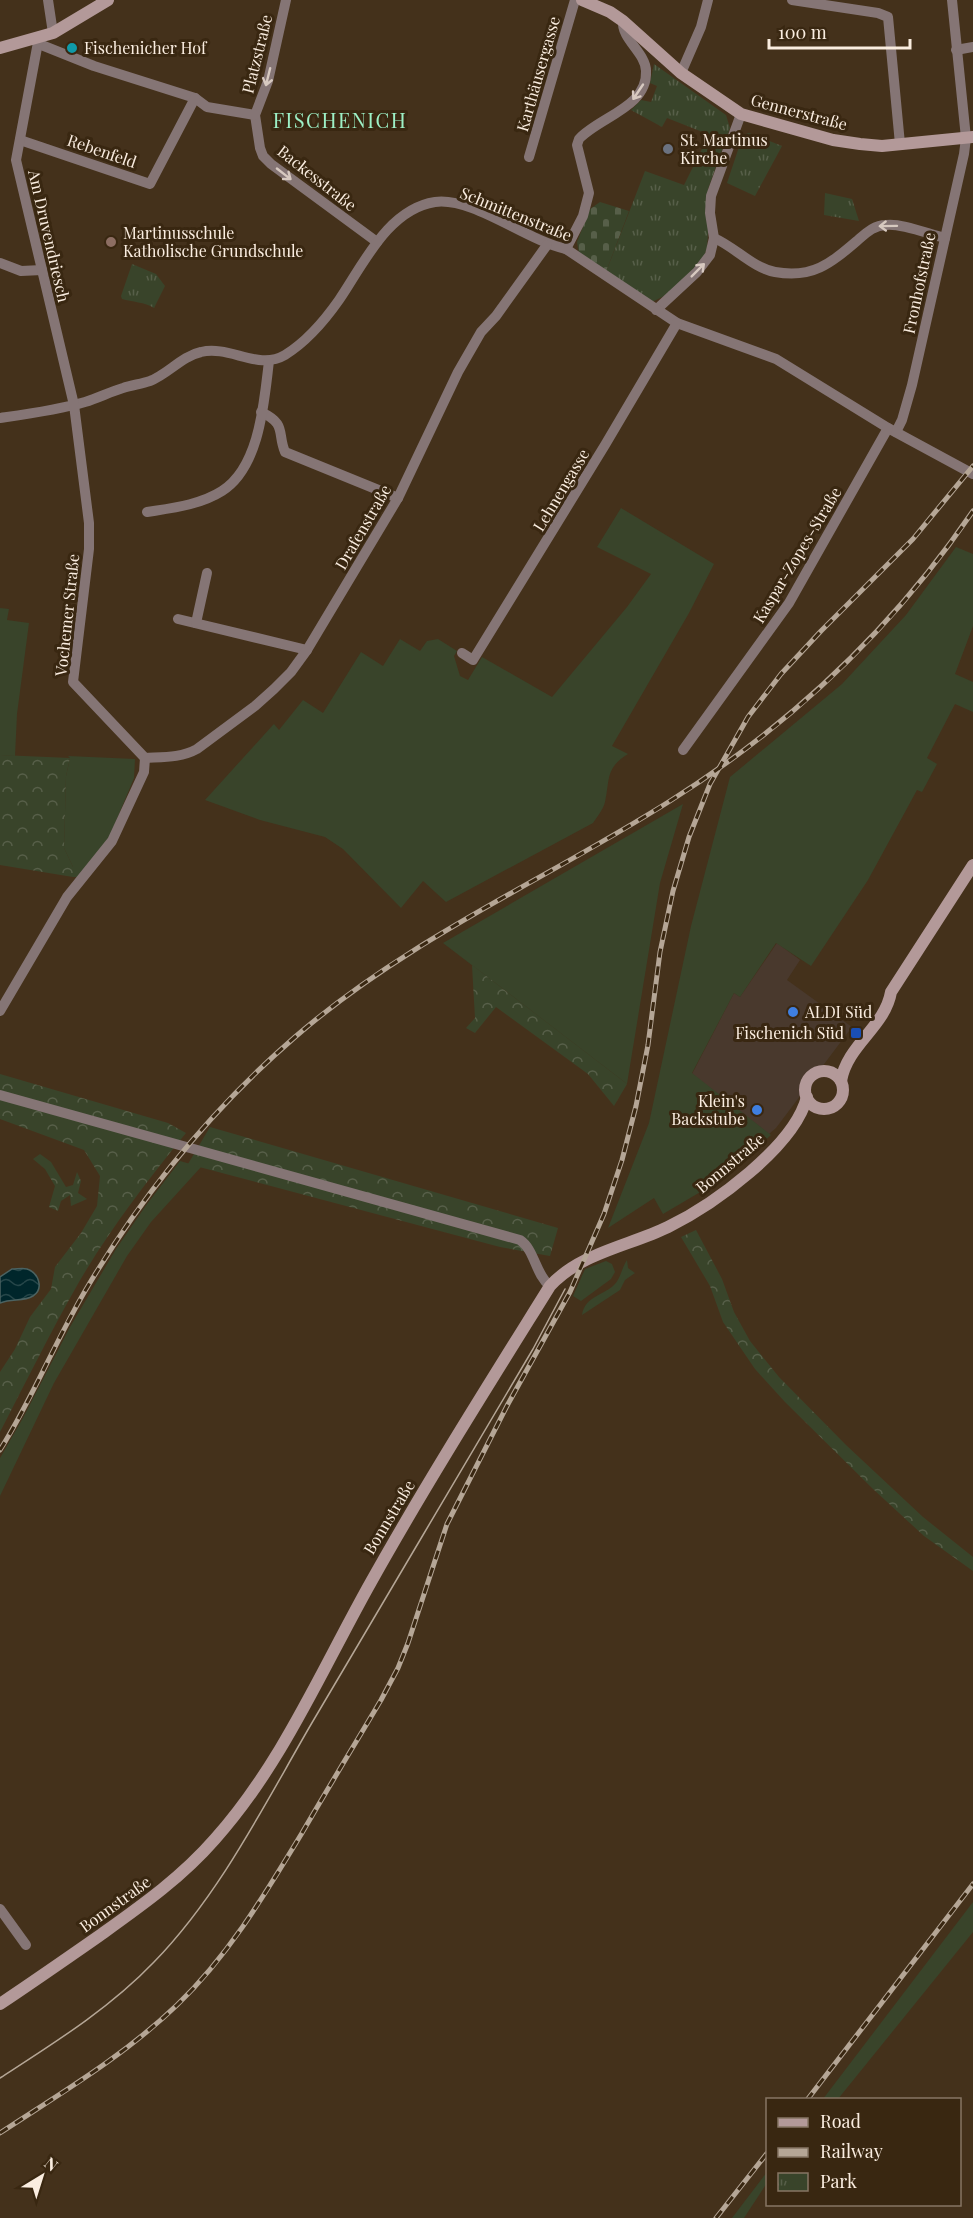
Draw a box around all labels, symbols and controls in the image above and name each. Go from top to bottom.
street label: Platzstraße [237,12,276,95]
scale bar [769,12,910,50]
street label: Karthäusergasse [511,14,564,134]
text: 100 m [778,20,827,44]
place label: Fischenicher Hof [84,37,208,58]
marker: Fischenicher Hof [65,41,79,55]
one-way arrow [261,68,273,87]
one-way arrow [632,83,645,100]
street label: Gennerstraße [749,89,850,134]
district label: FISCHENICH [273,106,407,133]
street label: Rebenfeld [65,129,140,172]
place label: St. Martinus Kirche [680,129,768,168]
street label: Backesstraße [274,140,361,215]
marker: St. Martinus Kirche [661,142,675,156]
street label: Am Druvendriesch [24,167,75,305]
one-way arrow [276,167,292,180]
street label: Schmittenstraße [457,182,575,245]
one-way arrow [878,221,898,232]
place label: Martinusschule Katholische Grundschule [123,222,303,261]
street label: Fronhofstraße [898,230,939,335]
marker: Martinusschule Katholische Grundschule [104,235,118,249]
one-way arrow [691,263,706,277]
street label: Lehnengasse [528,445,593,535]
street label: Drafenstraße [330,480,395,573]
street label: Kaspar-Zopes-Straße [748,483,846,627]
street label: Vochemer Straße [50,553,83,678]
place label: ALDI Süd [804,1001,872,1022]
marker: ALDI Süd [786,1005,800,1019]
place label: Fischenich Süd [735,1022,844,1043]
marker: Fischenich Süd [849,1026,863,1040]
place label: Klein's Backstube [671,1090,745,1129]
marker: Klein's Backstube [750,1103,764,1117]
street label: Bonnstraße [691,1128,768,1197]
street label: Bonnstraße [358,1476,419,1558]
street label: Bonnstraße [75,1871,155,1937]
legend [766,2098,961,2206]
text: Road [820,2109,861,2133]
text: Railway [820,2139,883,2163]
north arrow [12,2146,72,2206]
text: N [41,2152,63,2176]
text: Park [820,2169,857,2193]

